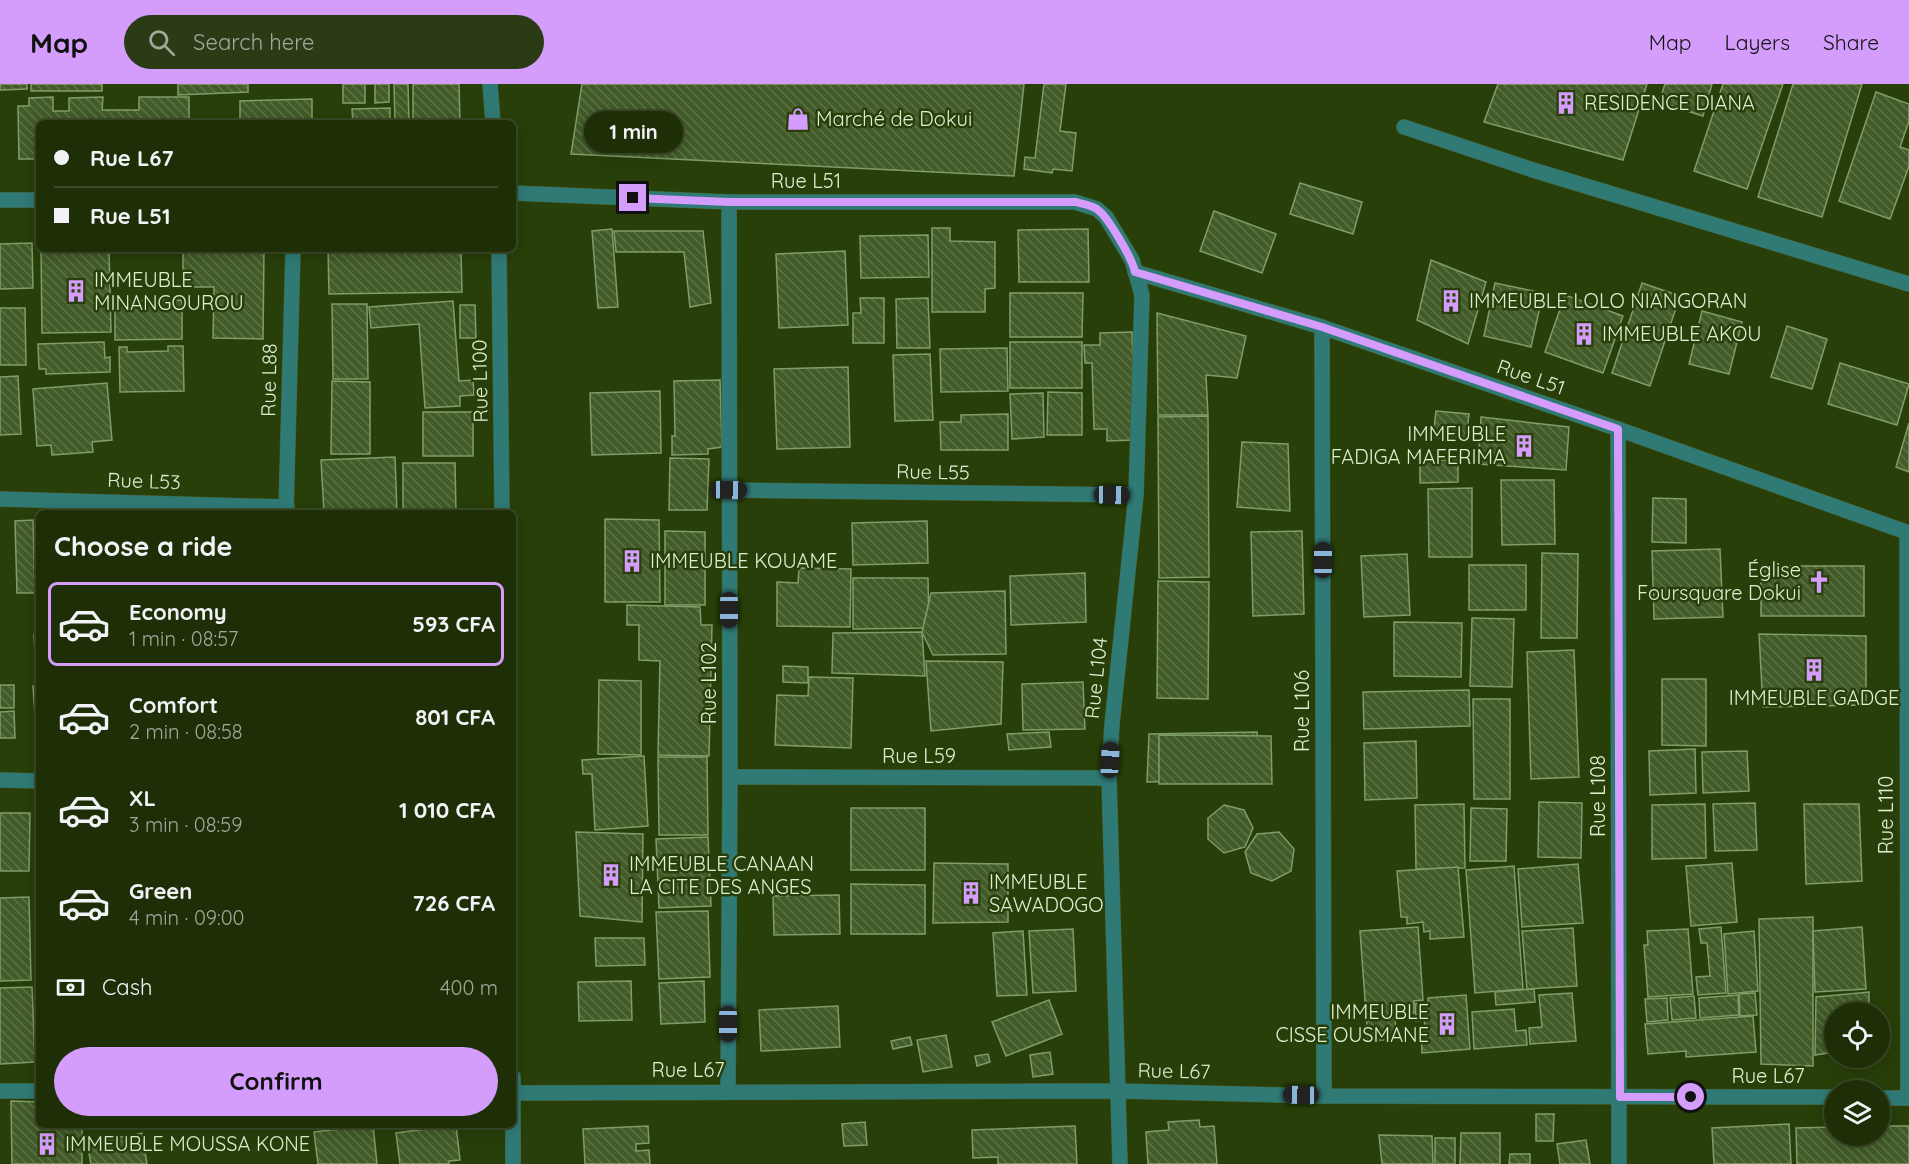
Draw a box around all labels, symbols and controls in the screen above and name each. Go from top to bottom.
search box [124,15,544,69]
text: Map [30,25,88,60]
icon: search [145,26,178,59]
text: Search here [193,28,315,56]
text: Map [1649,29,1692,55]
text: Layers [1725,29,1790,55]
text: Share [1823,29,1879,55]
building icon: RESIDENCE DIANA [1553,90,1579,116]
place label: RESIDENCE DIANA [1584,90,1755,115]
shop icon: Marché de Dokui [785,106,811,132]
place label: Marché de Dokui [816,106,972,131]
callout: 1 min [584,111,682,153]
text: 1 min [609,119,658,144]
text: Rue L67 [90,144,174,172]
street label: Rue L51 [771,168,841,193]
route end [619,184,646,211]
text: Rue L51 [90,202,171,230]
place label: IMMEUBLE MINANGOUROU [94,267,244,315]
building icon: IMMEUBLE MINANGOUROU [63,278,89,304]
building icon: IMMEUBLE LOLO NIANGORAN [1438,288,1464,314]
place label: IMMEUBLE LOLO NIANGORAN [1469,288,1747,313]
building icon: IMMEUBLE AKOU [1571,321,1597,347]
place label: IMMEUBLE AKOU [1602,321,1762,346]
street label: Rue L100 [466,339,493,423]
street label: Rue L88 [255,343,282,417]
street label: Rue L51 [1494,353,1568,400]
place label: IMMEUBLE FADIGA MAFERIMA [1331,421,1506,469]
building icon: IMMEUBLE FADIGA MAFERIMA [1511,433,1537,459]
street label: Rue L55 [896,458,970,485]
street label: Rue L53 [107,467,181,494]
car [711,481,747,499]
car [1094,486,1130,504]
text: Choose a ride [54,529,232,563]
car [1314,542,1332,578]
building icon: IMMEUBLE KOUAME [619,548,645,574]
place label: IMMEUBLE KOUAME [650,548,837,573]
place label: Église Foursquare Dokui [1637,557,1801,605]
church icon: Église Foursquare Dokui [1806,569,1832,595]
car [720,592,738,628]
icon: car [57,597,111,651]
text: Economy [129,598,227,626]
text: 593 CFA [412,610,495,638]
text: 1 min · 08:57 [129,626,238,651]
street label: Rue L104 [1079,636,1112,720]
street label: Rue L102 [696,642,721,724]
building icon: IMMEUBLE GADGE [1801,657,1827,683]
street label: Rue L106 [1289,670,1314,752]
place label: IMMEUBLE GADGE [1729,685,1899,710]
icon: car [57,690,111,744]
text: Comfort [129,691,218,719]
text: 801 CFA [415,703,495,731]
text: 2 min · 08:58 [129,719,243,744]
car [1100,742,1120,778]
street label: Rue L59 [882,743,956,768]
street label: Rue L108 [1585,755,1610,837]
street label: Rue L110 [1873,776,1898,854]
icon: car [57,783,111,837]
text: XL [129,784,156,812]
text: 1 010 CFA [399,796,495,824]
text: 3 min · 08:59 [129,812,242,837]
place label: IMMEUBLE CANAAN LA CITE DES ANGES [629,851,814,899]
building icon: IMMEUBLE CANAAN LA CITE DES ANGES [598,862,624,888]
place label: IMMEUBLE SAWADOGO [989,869,1103,917]
icon: car [57,876,111,930]
text: Green [129,877,192,905]
building icon: IMMEUBLE SAWADOGO [958,880,984,906]
text: 726 CFA [413,889,495,917]
text: 4 min · 09:00 [129,905,245,930]
icon: cash [54,971,87,1004]
text: Cash [102,973,153,1001]
text: 400 m [440,975,498,1000]
place label: IMMEUBLE CISSE OUSMANE [1276,999,1429,1047]
map controls [1824,1002,1890,1146]
button: locate [1824,1002,1890,1068]
car [719,1006,737,1042]
building icon: IMMEUBLE CISSE OUSMANE [1434,1011,1460,1037]
button: Confirm [54,1047,498,1116]
street label: Rue L67 [652,1057,725,1082]
street label: Rue L67 [1137,1057,1211,1084]
street label: Rue L67 [1732,1063,1805,1088]
button: layers [1824,1080,1890,1146]
route start [1677,1083,1704,1110]
car [1283,1086,1319,1104]
building icon: IMMEUBLE MOUSSA KONE [34,1131,60,1157]
place label: IMMEUBLE MOUSSA KONE [65,1131,310,1156]

